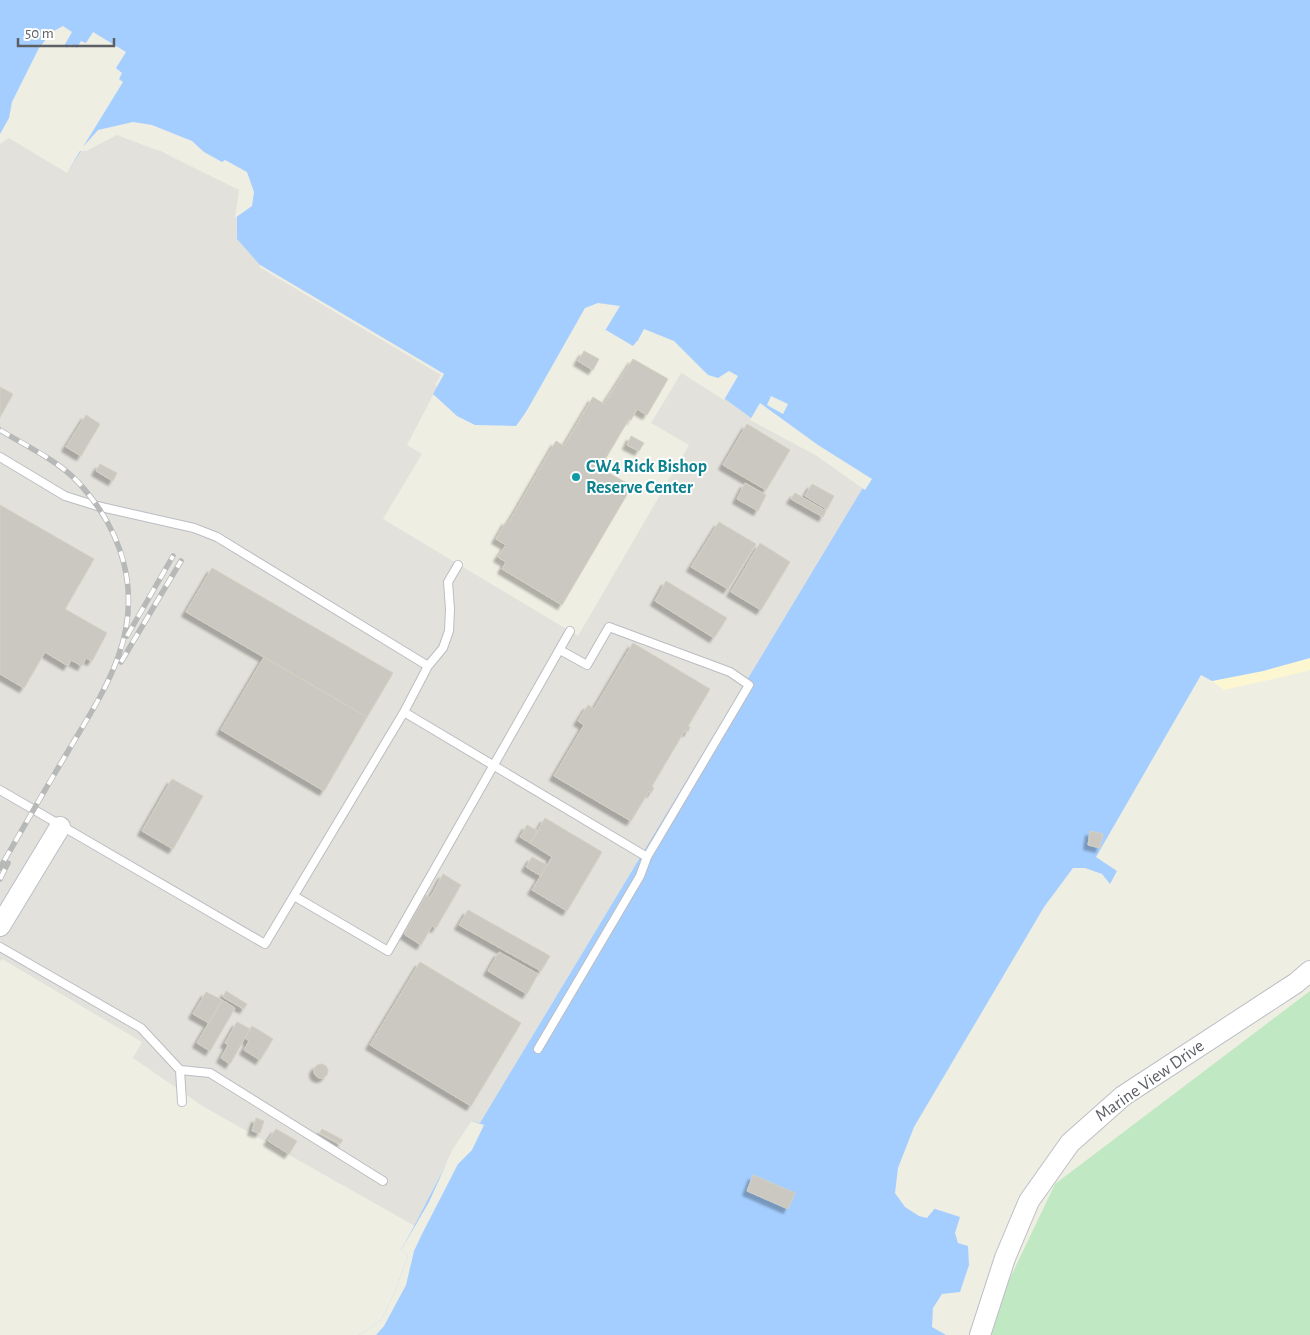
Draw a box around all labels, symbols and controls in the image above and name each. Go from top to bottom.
scale bar [18,15,114,47]
text: 50 m [25,26,54,41]
place label: CW4 Rick Bishop Reserve Center [586,458,707,497]
marker: CW4 Rick Bishop Reserve Center [570,471,582,483]
street label: Marine View Drive [1092,1037,1208,1125]

